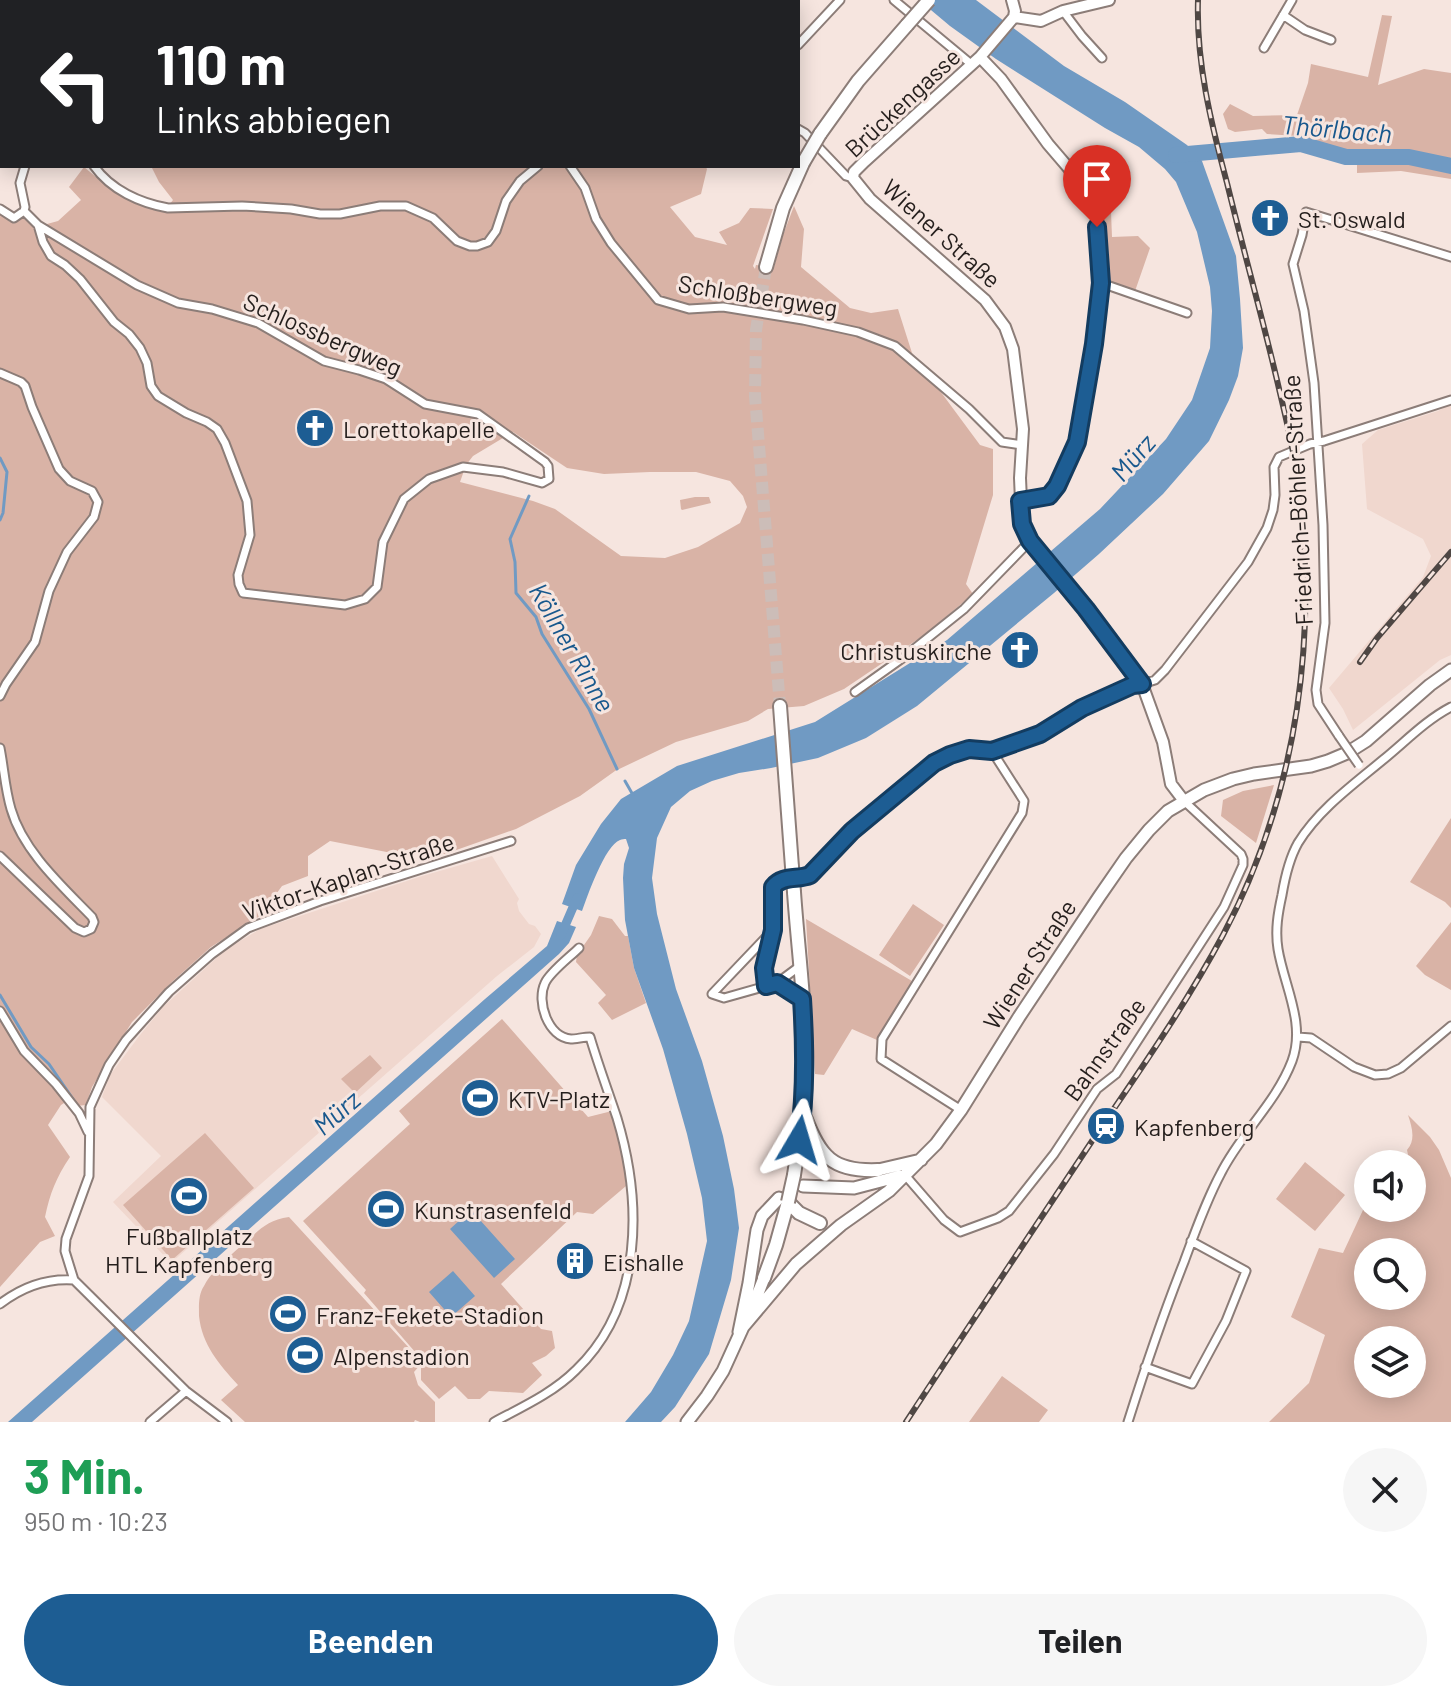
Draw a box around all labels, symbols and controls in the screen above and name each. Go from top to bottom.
text: 110 m [156,29,286,96]
icon: left [24,32,128,136]
street label: Brückengasse [838,41,966,163]
text: Links abbiegen [156,97,391,140]
water label: Thörlbach [1281,108,1393,148]
pin [1063,145,1131,227]
icon: arrive [1075,157,1119,201]
street label: Wiener Straße [877,172,1007,294]
church icon: St. Oswald [1249,197,1291,239]
place label: St. Oswald [1298,204,1406,233]
street label: Schloßbergweg [676,268,840,322]
street label: Schlossbergweg [239,286,407,382]
street label: Friedrich-Böhler-Straße [1276,374,1318,626]
church icon: Lorettokapelle [294,407,336,449]
place label: Lorettokapelle [343,414,495,443]
water label: Mürz [1103,427,1161,487]
water label: Köllner Rinne [524,577,622,717]
church icon: Christuskirche [999,629,1041,671]
place label: Christuskirche [840,636,992,665]
street label: Viktor-Kaplan-Straße [238,826,458,926]
street label: Wiener Straße [976,894,1082,1034]
street label: Bahnstraße [1057,992,1151,1106]
sports icon: KTV-Platz [459,1077,501,1119]
water label: Mürz [306,1083,366,1141]
place label: KTV-Platz [508,1084,610,1113]
position arrow [757,1098,841,1182]
station icon: Kapfenberg [1085,1105,1127,1147]
place label: Kapfenberg [1134,1112,1254,1141]
map controls [1354,1150,1426,1398]
button: sound [1354,1150,1426,1222]
sports icon: Fußballplatz HTL Kapfenberg [168,1175,210,1217]
sports icon: Kunstrasenfeld [365,1188,407,1230]
place label: Kunstrasenfeld [414,1195,572,1224]
place label: Fußballplatz HTL Kapfenberg [105,1221,273,1278]
button: search [1354,1238,1426,1310]
building icon: Eishalle [554,1240,596,1282]
place label: Eishalle [603,1247,684,1276]
sports icon: Franz-Fekete-Stadion [267,1293,309,1335]
place label: Franz-Fekete-Stadion [316,1300,544,1329]
button: layers [1354,1326,1426,1398]
sports icon: Alpenstadion [284,1334,326,1376]
place label: Alpenstadion [333,1341,470,1370]
text: 3 Min. [24,1446,145,1504]
button: close [1343,1448,1427,1532]
text: 950 m · 10:23 [24,1505,168,1536]
button: Beenden [24,1594,718,1686]
button: Teilen [734,1594,1427,1686]

